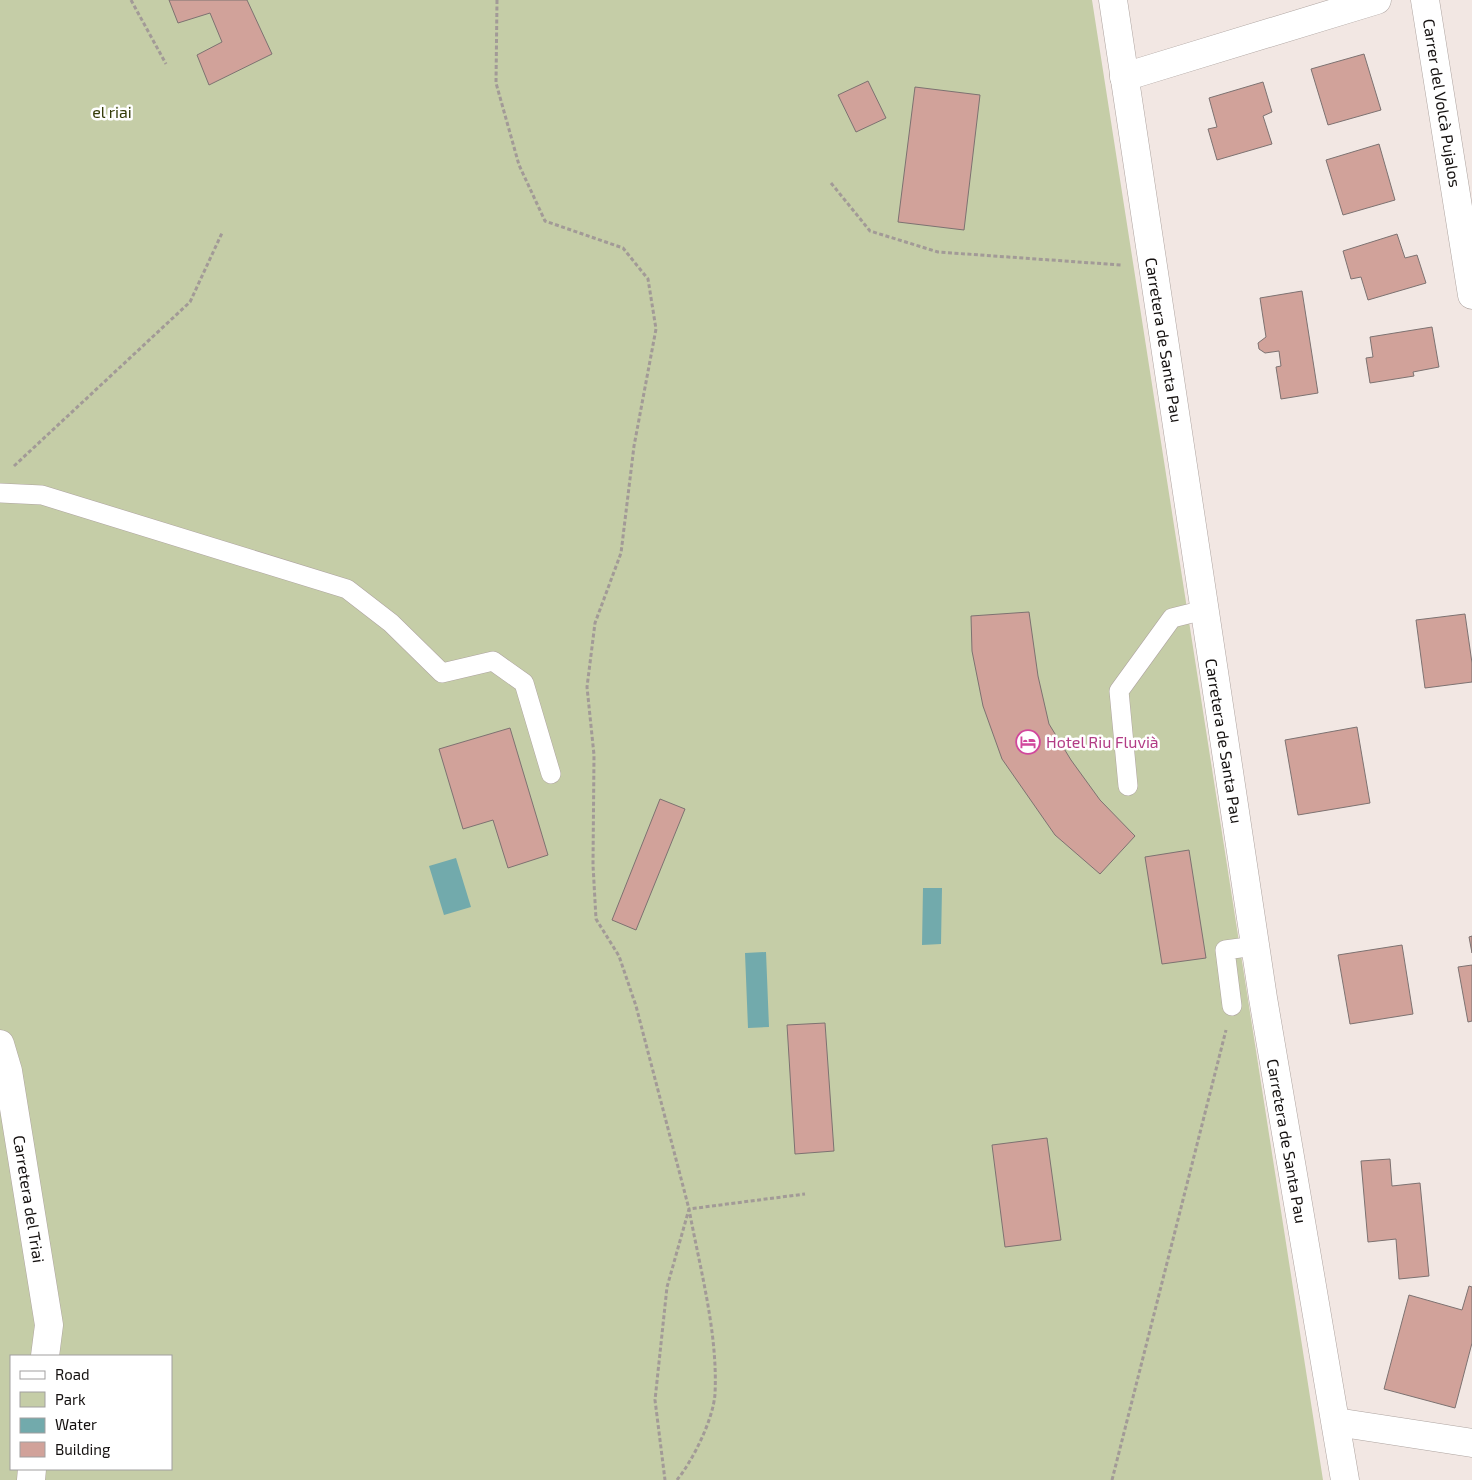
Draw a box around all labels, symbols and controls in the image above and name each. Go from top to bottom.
street label: Carrer del Volcà Pujalos [1419,17,1465,189]
park label: el riai [92,102,132,121]
street label: Carretera de Santa Pau [1142,256,1187,424]
street label: Carretera de Santa Pau [1202,657,1247,825]
hotel icon: Hotel Riu Fluvià [1015,729,1041,755]
place label: Hotel Riu Fluvià [1046,732,1159,751]
street label: Carretera de Santa Pau [1264,1057,1311,1225]
street label: Carretera del Triai [10,1134,49,1264]
legend [10,1355,172,1470]
text: Road [55,1365,90,1383]
text: Park [55,1390,86,1408]
text: Water [55,1415,97,1433]
text: Building [55,1440,111,1458]

